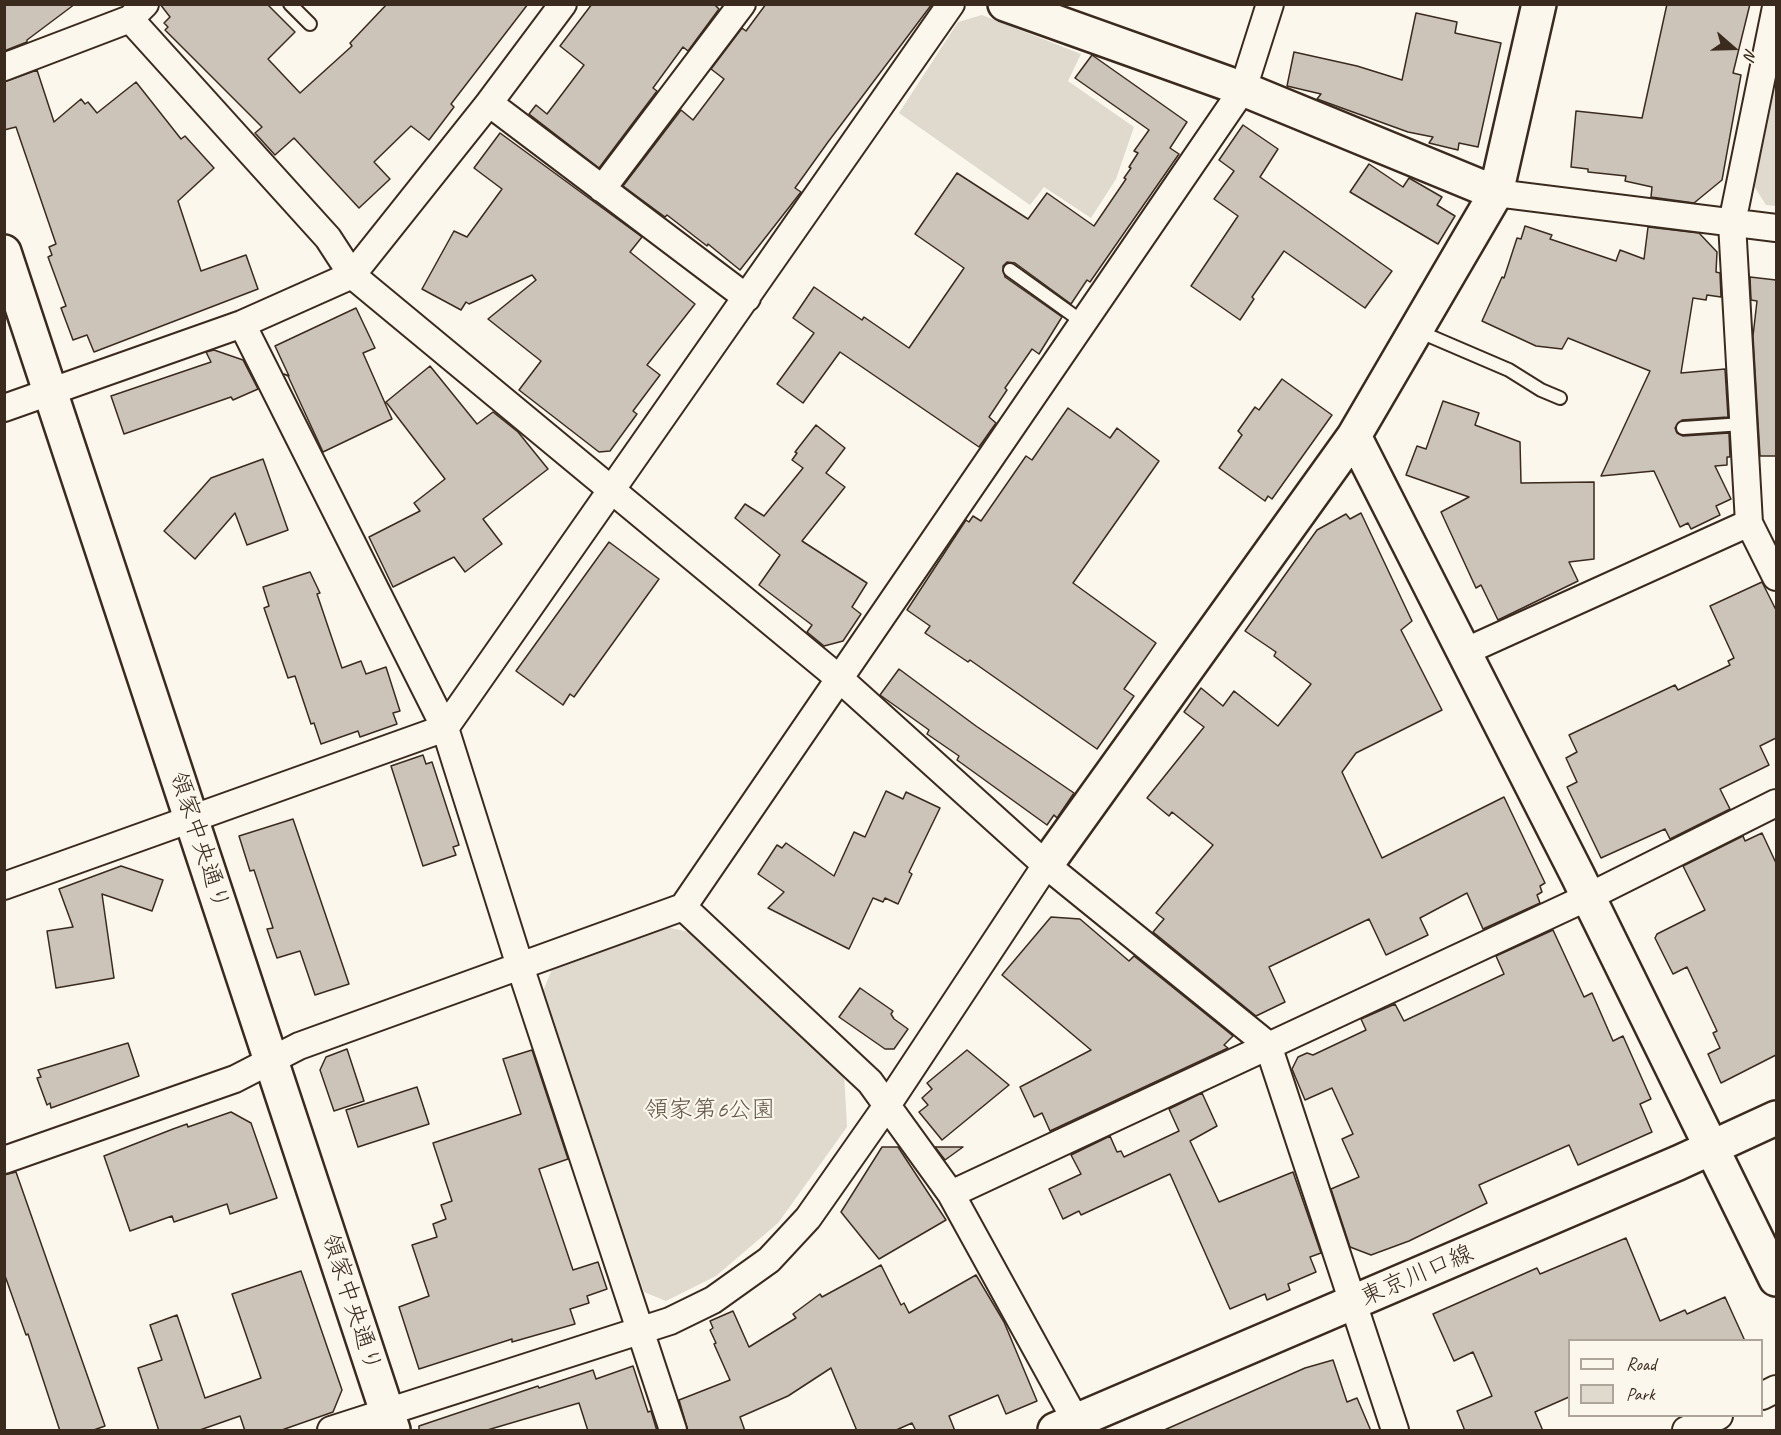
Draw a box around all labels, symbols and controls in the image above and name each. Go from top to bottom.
north arrow [1703,18,1763,78]
text: N [1739,46,1761,62]
street label: 領家中央通り [163,768,235,914]
park label: 領家第6公園 [645,1097,775,1125]
street label: 領家中央通り [315,1230,387,1376]
street label: 東京川口線 [1356,1239,1478,1313]
legend [1568,1339,1763,1417]
text: Road [1626,1353,1656,1375]
text: Park [1626,1383,1655,1405]

